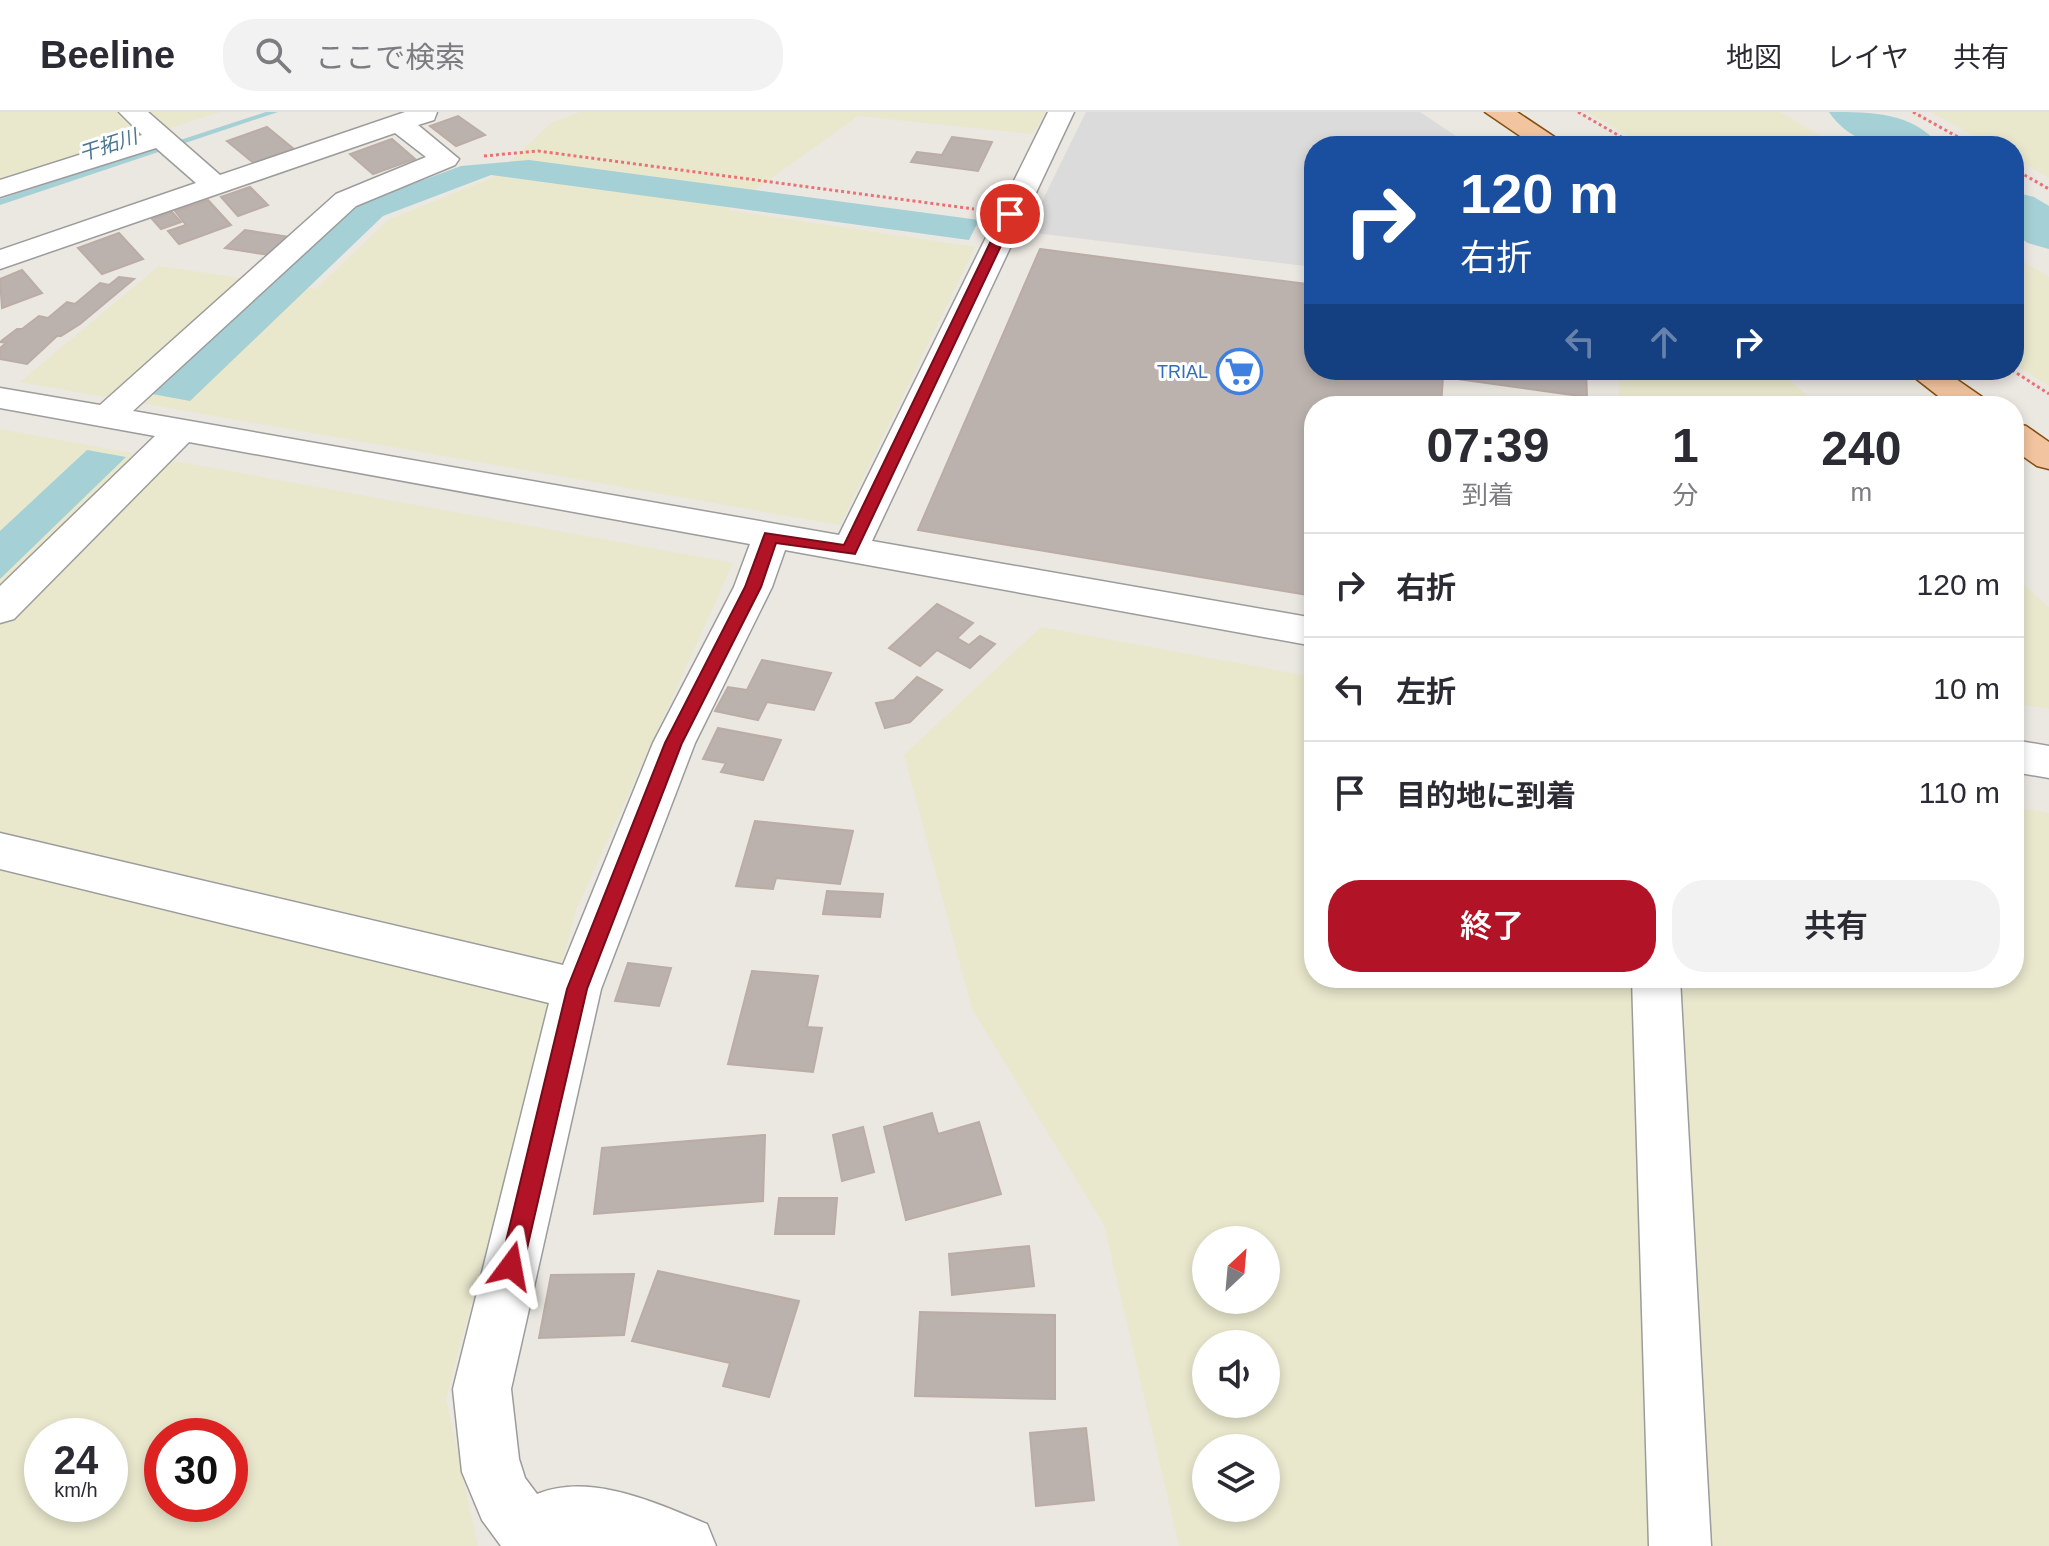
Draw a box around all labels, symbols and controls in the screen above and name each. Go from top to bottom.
search box [223,19,783,91]
icon: search [251,33,295,77]
text: Beeline [40,34,175,76]
text: ここで検索 [315,41,465,74]
text: 地図 [1726,42,1782,73]
text: レイヤ [1826,42,1909,73]
text: 共有 [1953,42,2009,73]
water label: 干拓川 [76,125,142,165]
text: 120 m [1460,162,1619,225]
icon: right [1328,168,1432,272]
pin [976,180,1044,248]
icon: arrive [988,192,1032,236]
text: 右折 [1460,237,1532,278]
icon: left [1558,320,1602,364]
icon: ahead [1642,320,1686,364]
icon: right [1726,320,1770,364]
supermarket icon: TRIAL [1215,348,1263,396]
place label: TRIAL [1157,362,1208,382]
text: 07:39 [1427,419,1549,472]
text: 1 [1672,419,1699,472]
text: 240 [1821,422,1901,475]
text: m [1851,477,1872,507]
text: 到着 [1462,480,1514,510]
text: 分 [1672,480,1698,510]
icon: right [1328,563,1372,607]
text: 120 m [1917,568,2000,601]
text: 右折 [1396,571,1456,604]
icon: left [1328,667,1372,711]
text: 10 m [1933,672,2000,705]
text: 左折 [1396,675,1456,708]
icon: arrive [1328,771,1372,815]
text: 110 m [1919,776,2000,809]
text: 目的地に到着 [1396,779,1576,812]
button: 終了 [1328,880,1656,972]
button: 共有 [1672,880,2000,972]
position arrow [469,1224,553,1308]
north arrow [1192,1226,1280,1314]
map controls [1192,1226,1280,1522]
button: sound [1192,1330,1280,1418]
speed limit sign: 30 [144,1418,248,1522]
button: layers [1192,1434,1280,1522]
text: 24 [54,1438,98,1482]
text: km/h [54,1479,98,1501]

